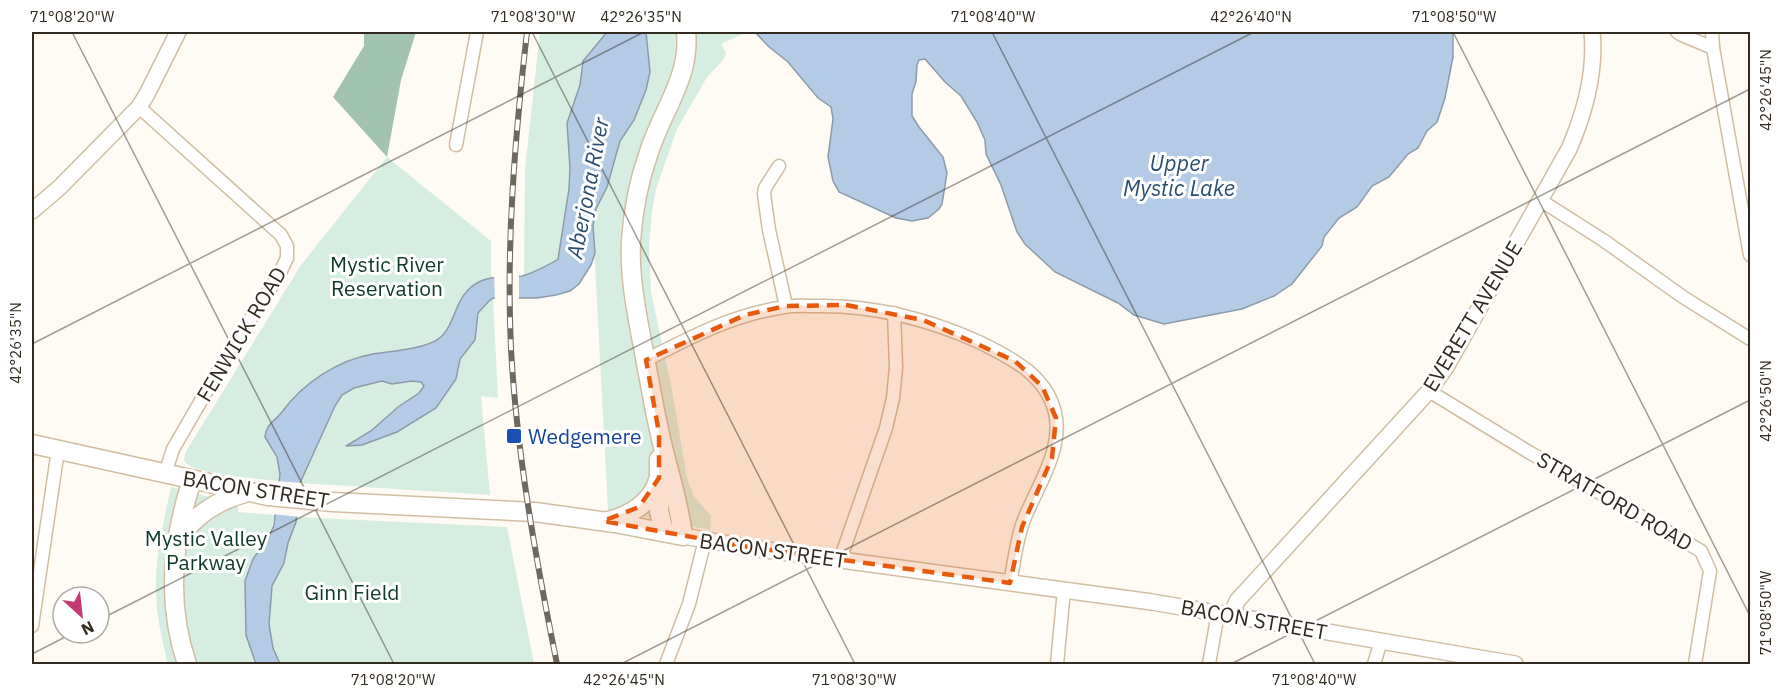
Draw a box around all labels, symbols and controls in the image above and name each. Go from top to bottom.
text: 71°08'20"W [30,7,115,26]
text: 71°08'30"W [491,7,576,26]
text: 42°26'35"N [600,7,682,26]
text: 71°08'40"W [951,7,1036,26]
text: 42°26'40"N [1210,7,1292,26]
text: 71°08'50"W [1412,7,1497,26]
text: 42°26'45"N [1756,49,1775,131]
water label: Aberjona River [559,114,615,262]
water label: Upper Mystic Lake [1123,148,1235,202]
street label: EVERETT AVENUE [1416,235,1528,397]
park label: Mystic River Reservation [330,250,444,302]
street label: FENWICK ROAD [190,261,292,407]
text: 42°26'35"N [6,302,25,384]
text: 42°26'50"N [1756,360,1775,442]
place label: Wedgemere [528,422,642,450]
marker: Wedgemere [505,427,523,445]
street label: STRATFORD ROAD [1532,445,1698,557]
street label: BACON STREET [181,464,331,514]
park label: Mystic Valley Parkway [145,524,268,576]
street label: BACON STREET [698,526,848,574]
text: 71°08'50"W [1756,570,1775,655]
park label: Ginn Field [304,578,400,606]
north arrow [51,585,111,645]
street label: BACON STREET [1179,592,1329,646]
text: N [78,617,98,640]
text: 71°08'20"W [351,670,436,689]
text: 42°26'45"N [583,670,665,689]
text: 71°08'30"W [812,670,897,689]
text: 71°08'40"W [1272,670,1357,689]

